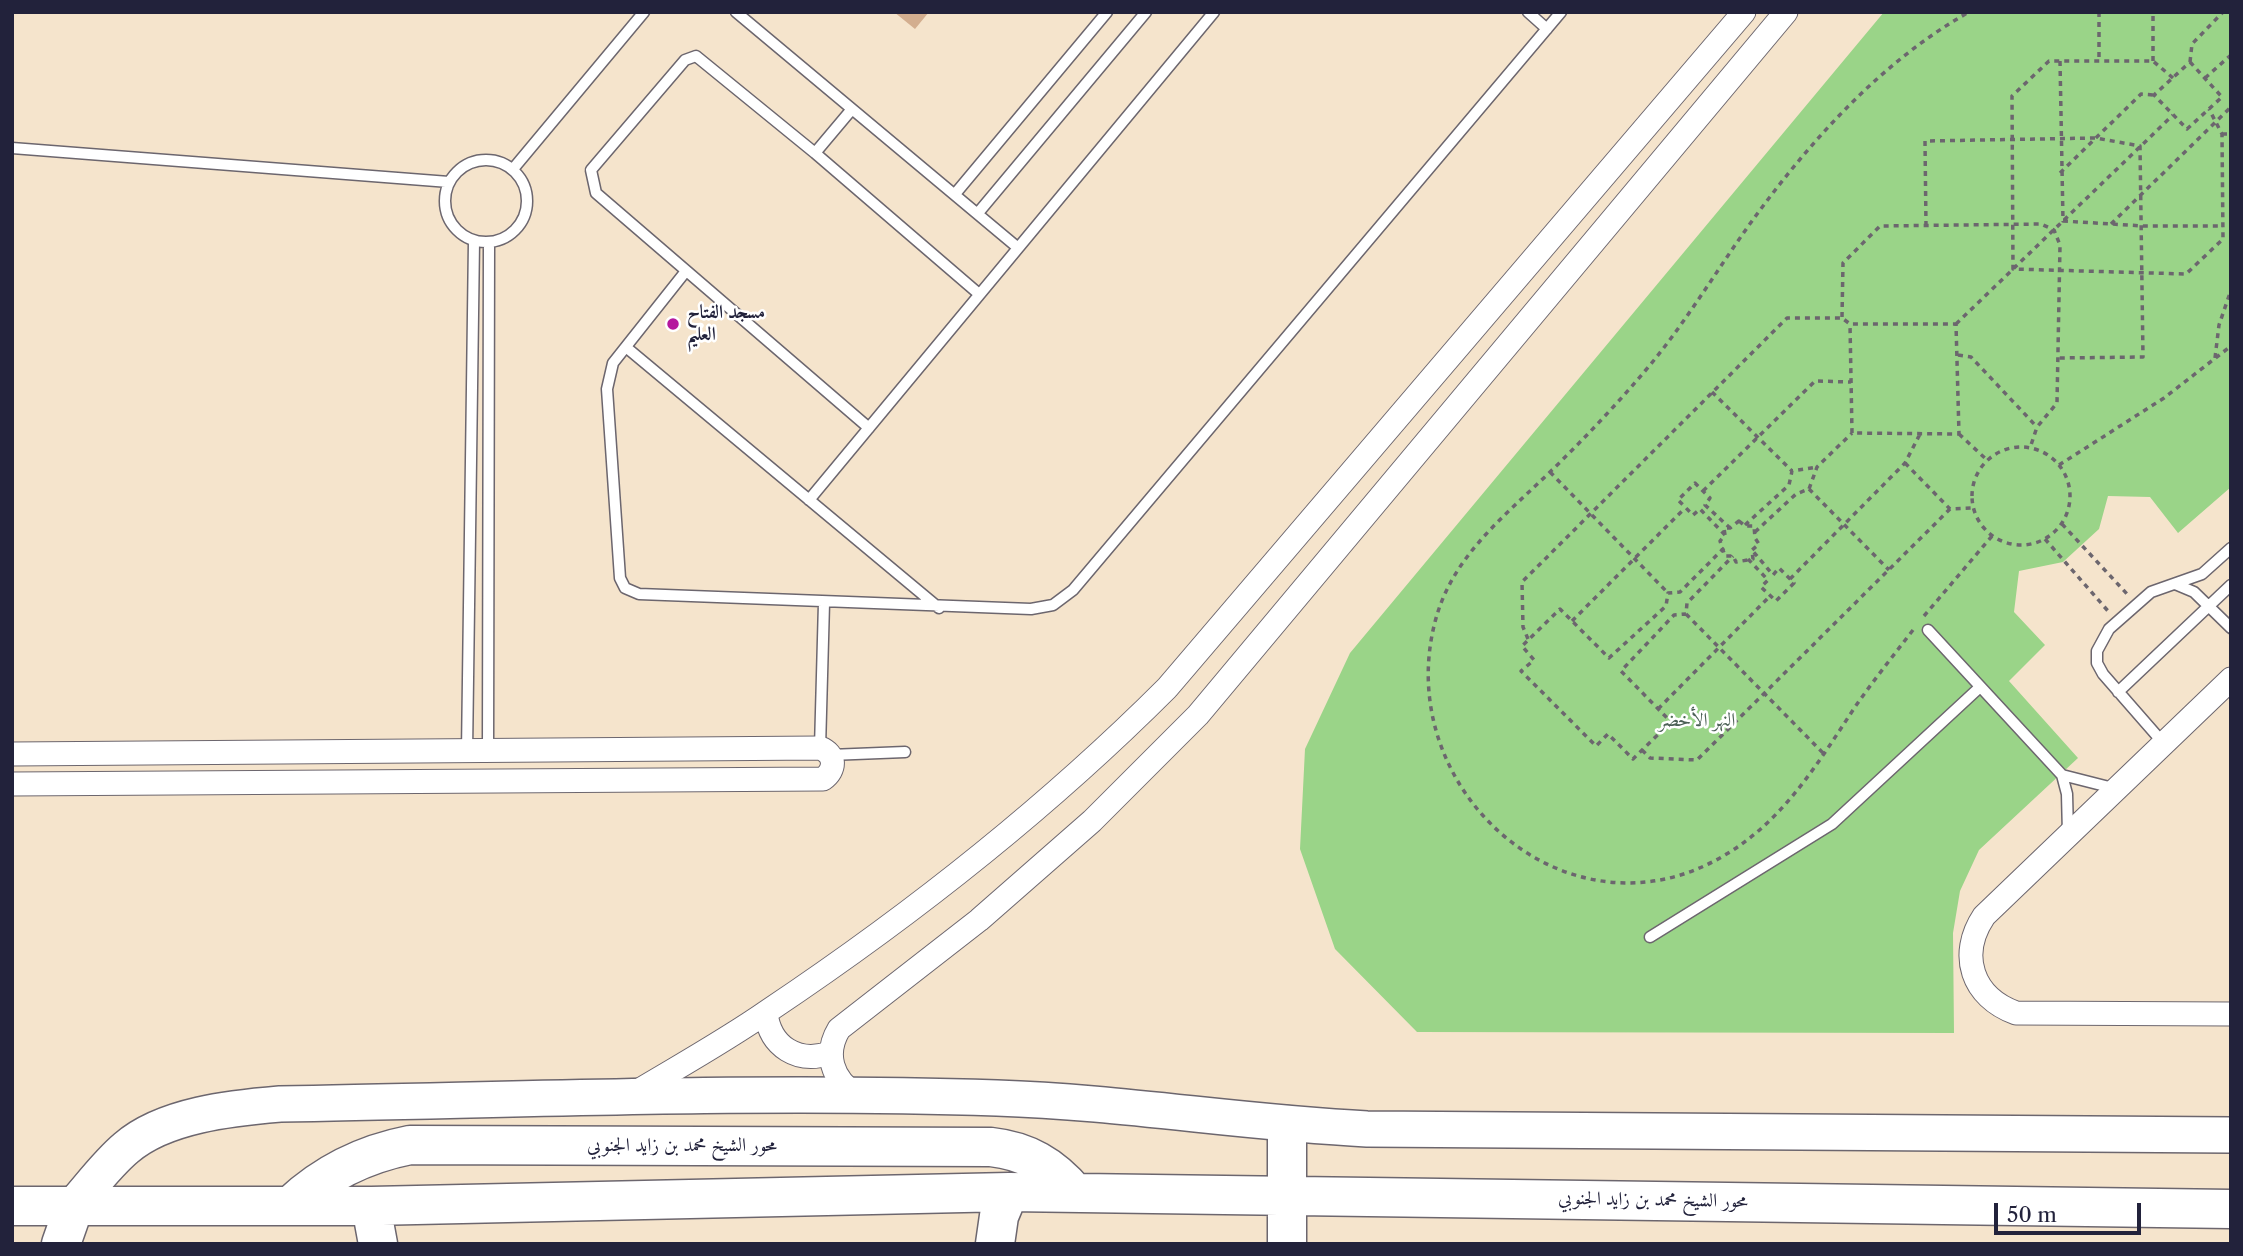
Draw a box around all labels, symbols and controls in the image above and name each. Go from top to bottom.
place label: مسجد الفتاح العليم [687,302,765,346]
marker: مسجد الفتاح العليم [665,316,681,332]
park label: النهر الأخضر [1659,710,1735,732]
street label: محور الشيخ محمد بن زايد الجنوبي [587,1135,777,1157]
street label: محور الشيخ محمد بن زايد الجنوبي [1558,1187,1748,1213]
scale bar [1998,1190,2145,1234]
text: 50 m [2007,1202,2057,1227]

